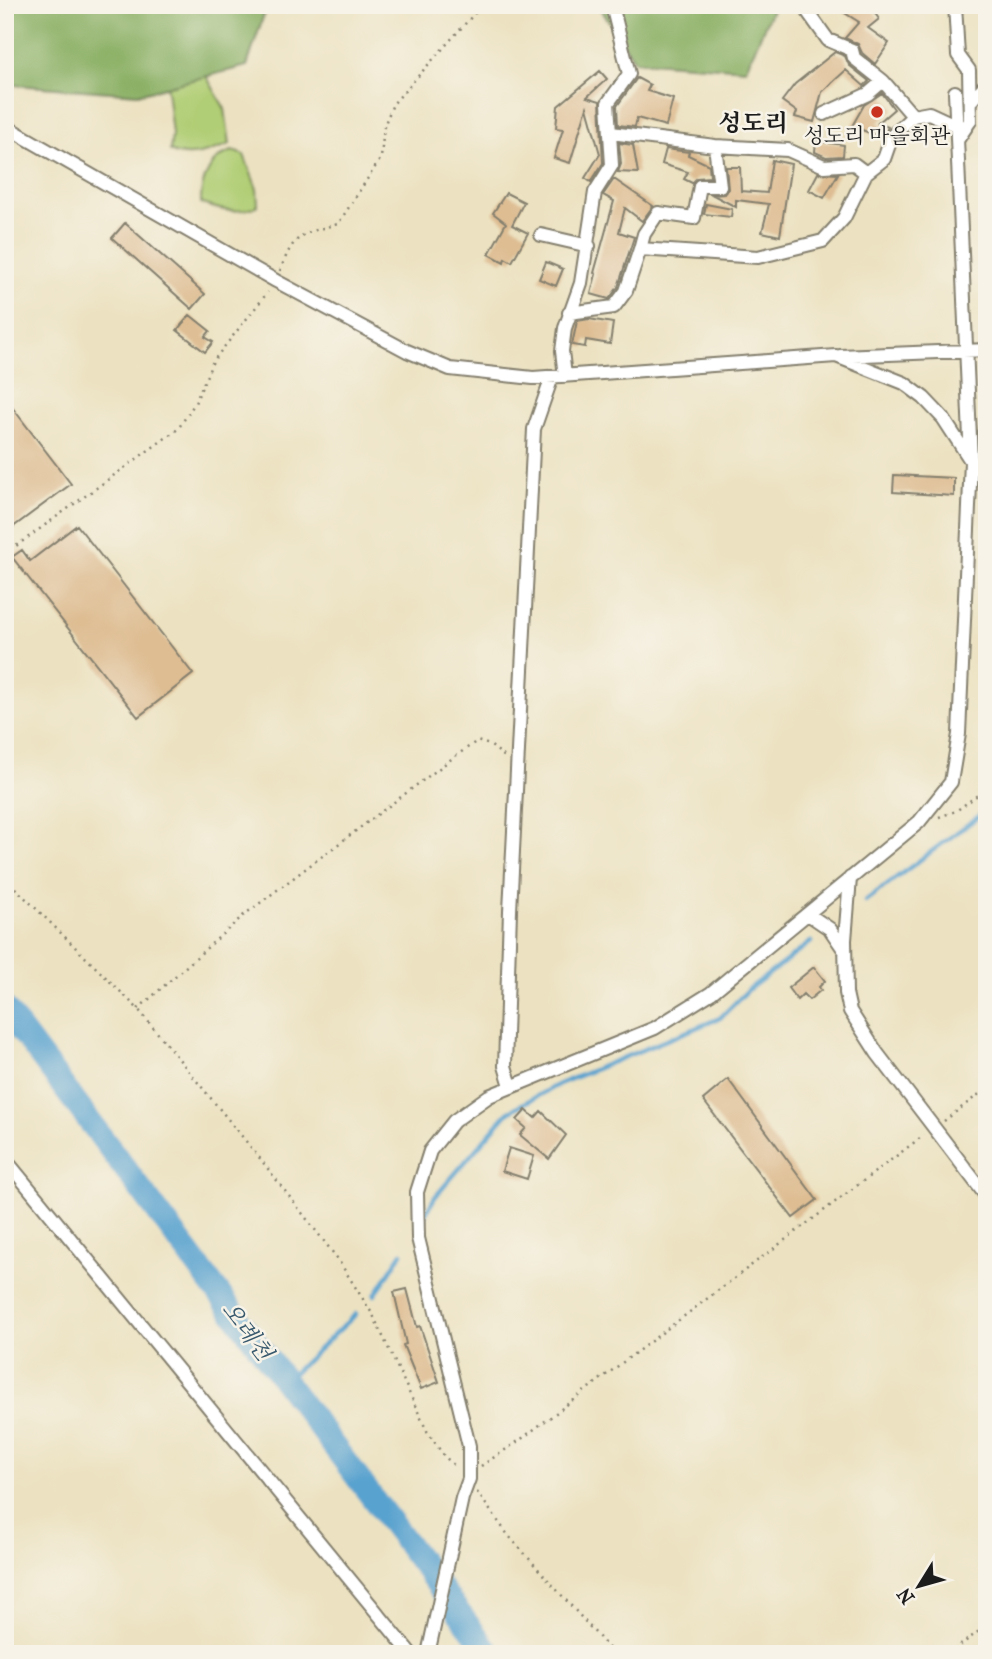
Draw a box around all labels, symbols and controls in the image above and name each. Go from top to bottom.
marker: 성도리 마을회관 [869,104,885,120]
district label: 성도리 [718,109,788,137]
place label: 성도리 마을회관 [804,124,951,148]
water label: 오례천 [216,1296,279,1367]
north arrow [884,1550,954,1620]
text: N [893,1583,919,1608]

